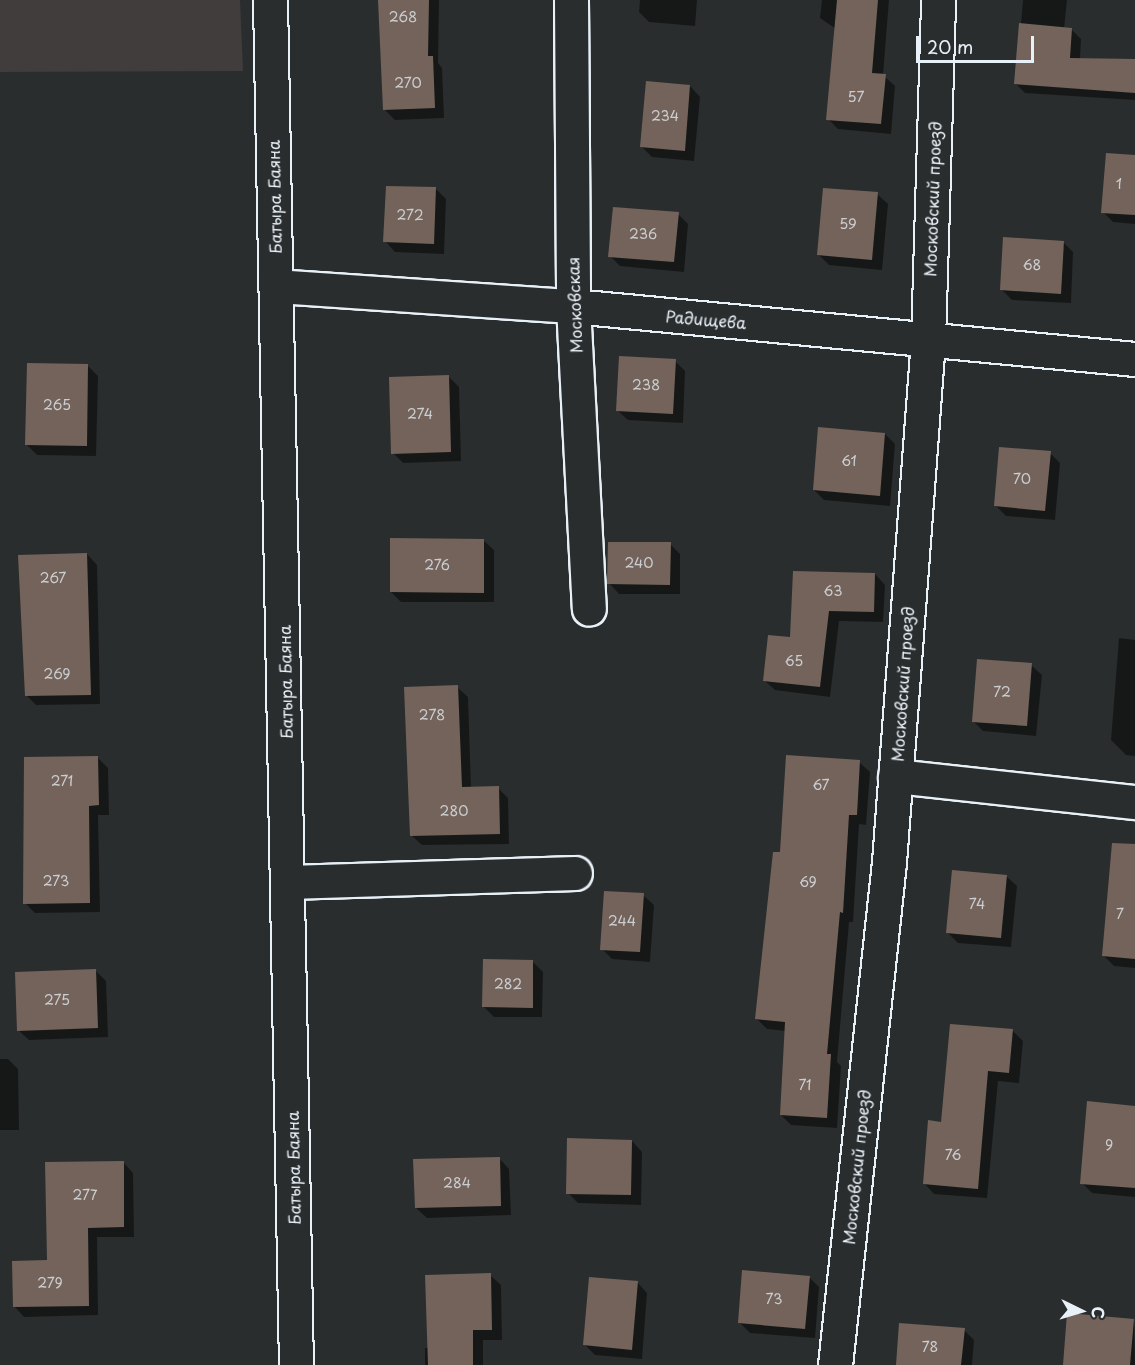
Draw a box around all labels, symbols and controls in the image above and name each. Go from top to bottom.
house number: 268 [389,9,417,25]
scale bar [919,24,1038,62]
text: 20 m [927,33,973,60]
house number: 270 [394,75,422,91]
house number: 57 [848,89,864,105]
house number: 234 [651,108,679,124]
street label: Московский проезд [920,121,944,277]
street label: Батыра Баяна [263,140,285,254]
house number: 1 [1116,176,1122,192]
house number: 272 [396,207,424,223]
house number: 59 [839,216,857,232]
house number: 236 [629,226,657,242]
street label: Московская [563,257,585,353]
house number: 68 [1023,257,1041,273]
street label: Радищева [665,306,747,332]
house number: 238 [632,377,660,393]
house number: 265 [43,397,71,413]
house number: 274 [407,406,433,422]
house number: 61 [841,453,857,469]
house number: 70 [1013,471,1031,487]
house number: 240 [624,555,654,571]
house number: 276 [424,557,450,573]
house number: 267 [40,570,66,586]
house number: 63 [824,583,842,599]
street label: Московский проезд [887,606,917,762]
street label: Батыра Баяна [274,625,296,739]
house number: 65 [785,653,803,669]
house number: 269 [44,666,70,682]
house number: 72 [993,684,1011,700]
house number: 278 [419,707,445,723]
house number: 271 [51,773,73,789]
house number: 67 [812,777,830,793]
house number: 280 [440,803,468,819]
house number: 273 [43,873,69,889]
house number: 69 [799,874,817,890]
house number: 74 [969,896,985,912]
house number: 7 [1116,906,1124,922]
house number: 244 [608,913,636,929]
house number: 282 [494,976,522,992]
house number: 275 [44,992,70,1008]
house number: 71 [798,1077,812,1093]
street label: Московский проезд [838,1089,874,1245]
street label: Батыра Баяна [282,1111,304,1225]
house number: 9 [1105,1137,1113,1153]
house number: 76 [945,1147,961,1163]
house number: 284 [443,1175,471,1191]
house number: 277 [73,1187,97,1203]
house number: 279 [37,1275,63,1291]
north arrow [1051,1281,1111,1341]
house number: 73 [766,1291,782,1307]
text: С [1086,1306,1111,1320]
house number: 78 [922,1339,938,1355]

